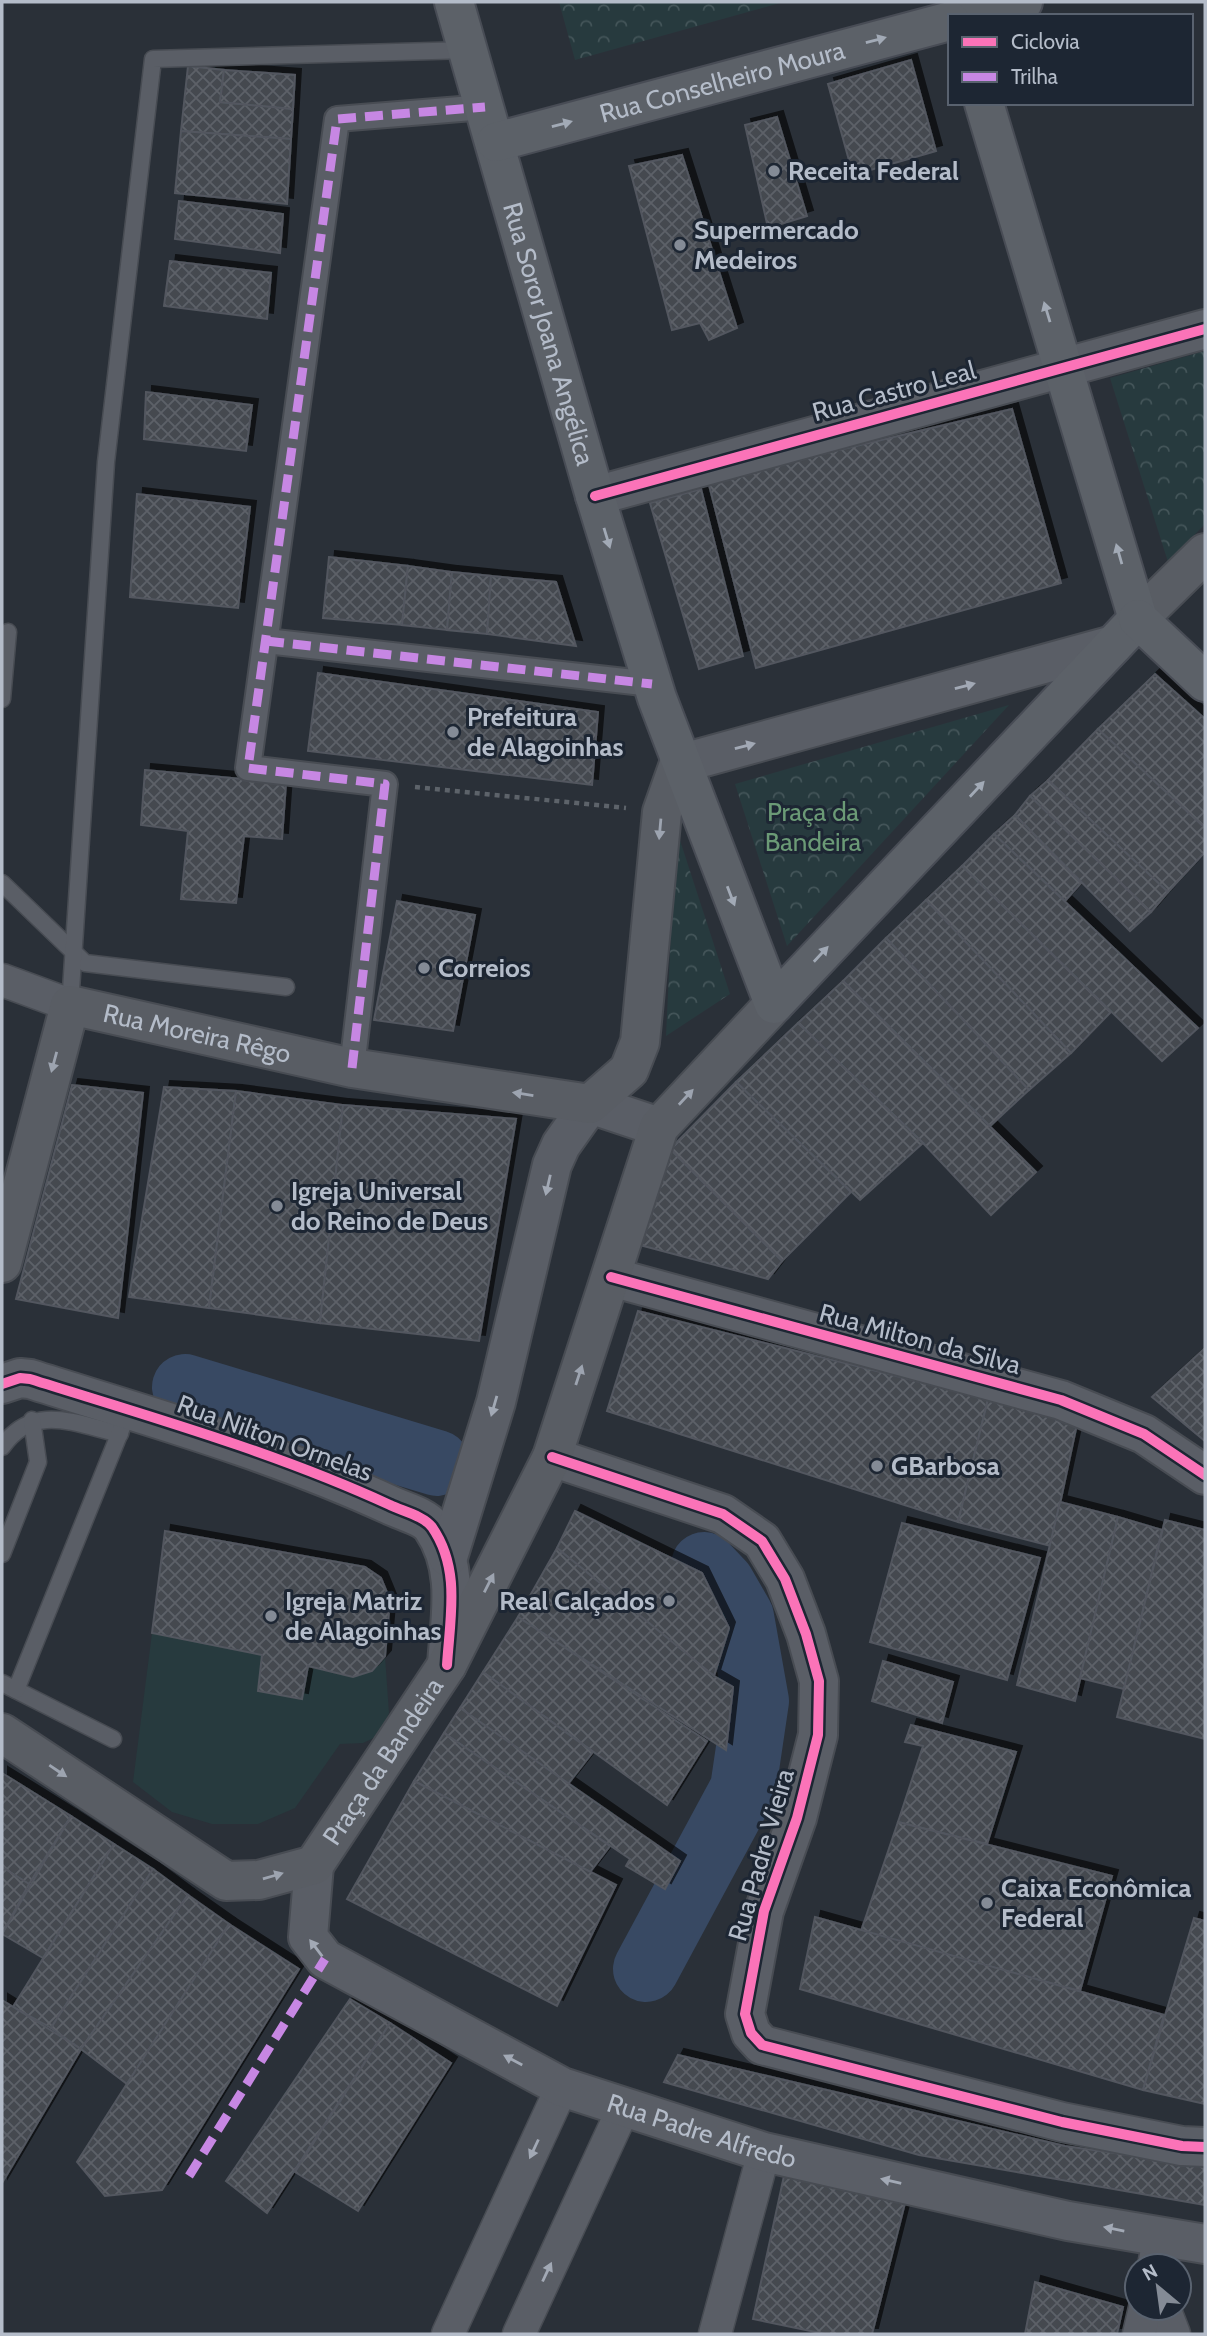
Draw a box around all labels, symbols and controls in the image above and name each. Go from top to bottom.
legend [948,14,1193,105]
text: Ciclovia [1011,29,1080,54]
street label: Rua Conselheiro Moura [596,34,849,130]
one-way arrow [865,34,887,45]
text: Trilha [1011,64,1058,89]
one-way arrow [552,119,573,129]
place label: Receita Federal [788,155,959,187]
marker: Receita Federal [766,163,782,179]
street label: Rua Soror Joana Angélica [496,199,602,469]
place label: Supermercado Medeiros [694,214,859,276]
marker: Supermercado Medeiros [672,237,688,253]
one-way arrow [1042,301,1052,322]
street label: Rua Castro Leal [809,354,979,428]
one-way arrow [603,527,613,548]
one-way arrow [1113,543,1123,564]
one-way arrow [955,680,976,690]
place label: Prefeitura de Alagoinhas [467,701,624,763]
marker: Prefeitura de Alagoinhas [445,724,461,740]
one-way arrow [735,740,756,750]
one-way arrow [969,780,985,797]
park label: Praça da Bandeira [765,796,862,858]
one-way arrow [654,818,665,840]
one-way arrow [726,885,737,906]
one-way arrow [812,946,828,963]
place label: Correios [438,952,531,984]
marker: Correios [416,960,432,976]
street label: Rua Moreira Rêgo [100,997,294,1070]
one-way arrow [49,1052,59,1073]
one-way arrow [512,1088,534,1099]
one-way arrow [678,1089,694,1106]
one-way arrow [542,1174,553,1196]
place label: Igreja Universal do Reino de Deus [291,1175,488,1237]
marker: Igreja Universal do Reino de Deus [269,1198,285,1214]
street label: Rua Milton da Silva [816,1297,1025,1381]
one-way arrow [574,1364,584,1385]
street label: Rua Nilton Ornelas [173,1388,377,1488]
one-way arrow [489,1396,499,1417]
place label: GBarbosa [891,1450,1000,1482]
marker: GBarbosa [869,1458,885,1474]
one-way arrow [483,1573,494,1593]
place label: Igreja Matriz de Alagoinhas [285,1585,442,1647]
place label: Real Calçados [499,1585,655,1617]
marker: Real Calçados [661,1593,677,1609]
marker: Igreja Matriz de Alagoinhas [263,1608,279,1624]
street label: Praça da Bandeira [316,1671,450,1851]
one-way arrow [49,1764,68,1777]
street label: Rua Padre Vieira [721,1765,801,1945]
one-way arrow [263,1871,284,1881]
place label: Caixa Econômica Federal [1001,1872,1191,1934]
marker: Caixa Econômica Federal [979,1895,995,1911]
one-way arrow [309,1939,324,1957]
one-way arrow [502,2055,522,2067]
street label: Rua Padre Alfredo [603,2087,799,2175]
one-way arrow [528,2139,539,2159]
one-way arrow [880,2175,902,2186]
one-way arrow [1103,2224,1125,2235]
north arrow [1123,2252,1193,2322]
text: N [1139,2259,1161,2286]
one-way arrow [542,2262,553,2282]

